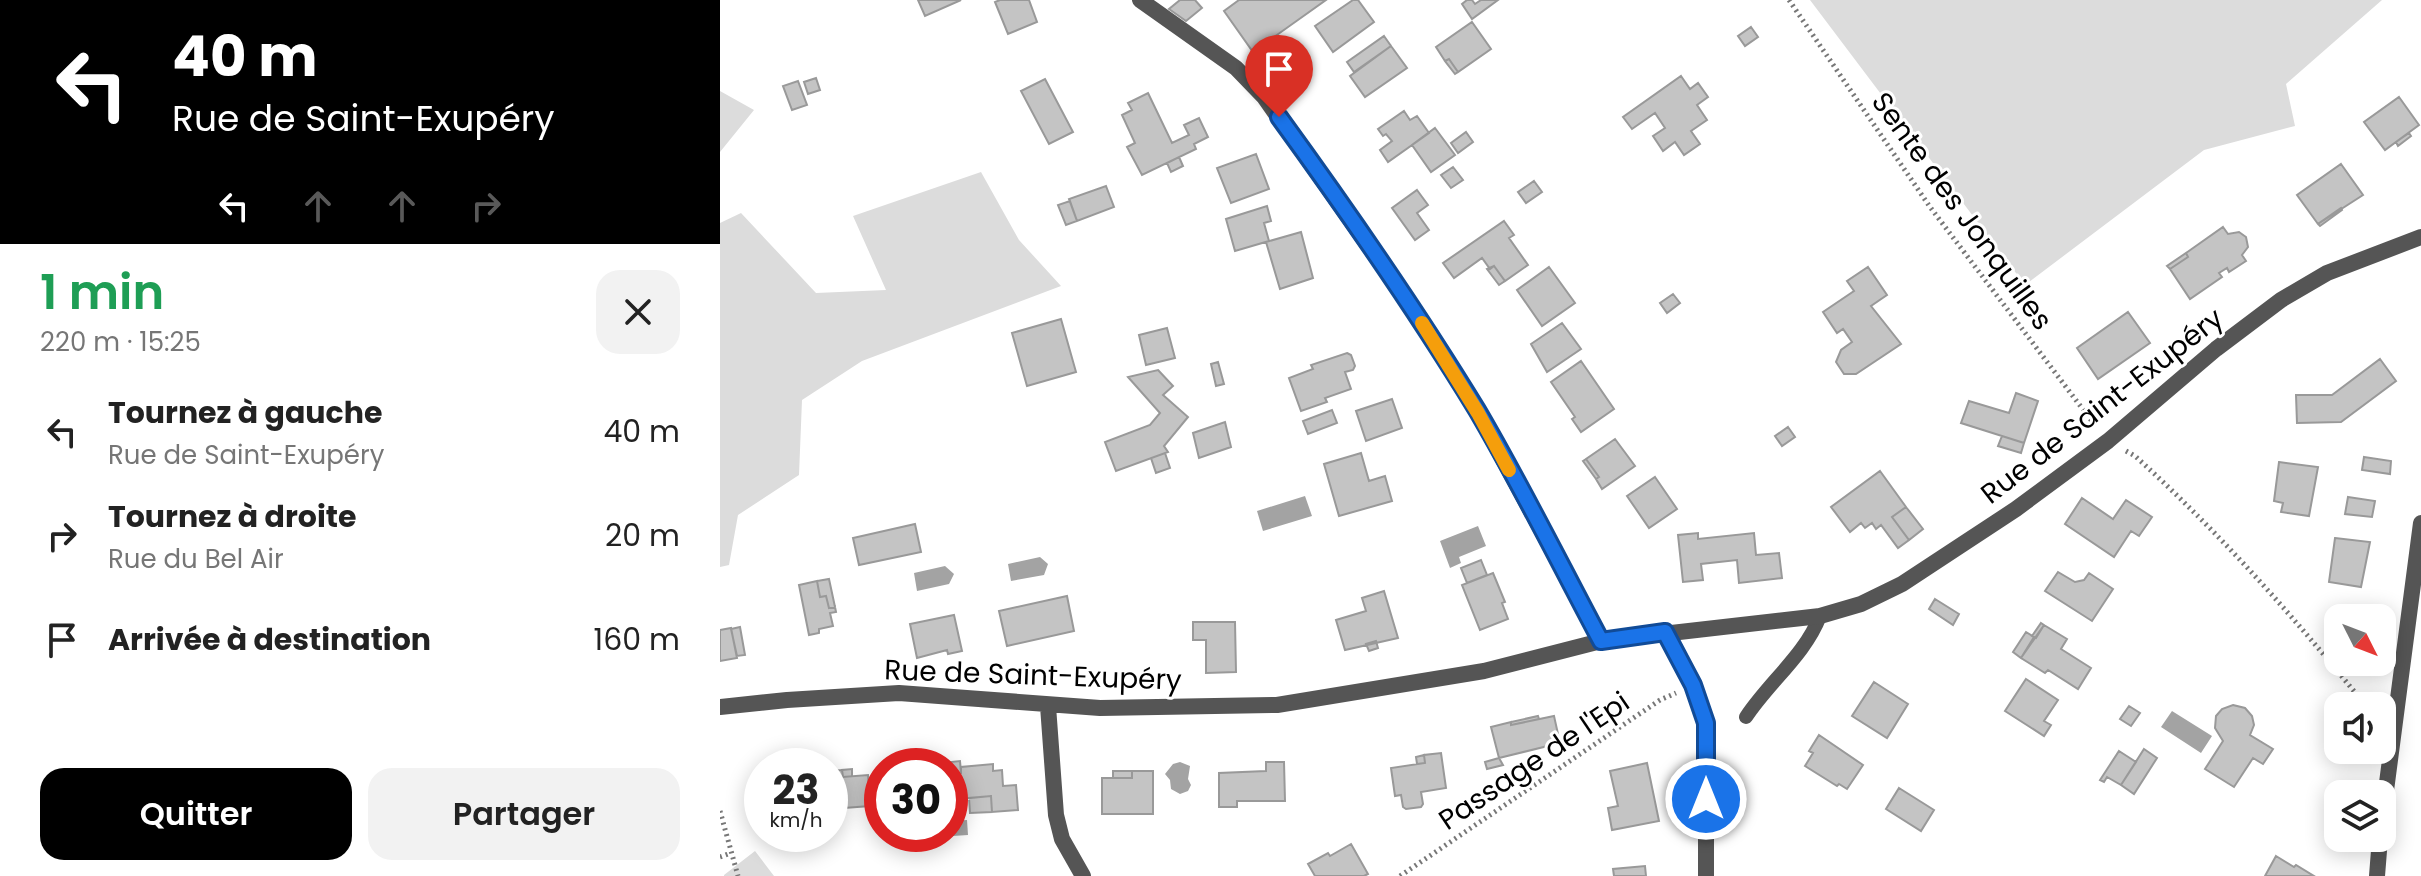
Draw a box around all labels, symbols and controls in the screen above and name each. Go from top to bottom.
text: 40 m [172,17,318,96]
icon: left [40,32,144,136]
pin [1245,35,1313,117]
icon: arrive [1257,47,1301,91]
street label: Sente des Jonquilles [1862,84,2062,338]
text: Rue de Saint-Exupéry [172,93,555,144]
icon: left [212,184,256,228]
icon: ahead [296,184,340,228]
icon: ahead [380,184,424,228]
icon: right [464,184,508,228]
text: 1 min [40,259,164,326]
button: close [596,270,680,354]
street label: Rue de Saint-Exupéry [1973,299,2231,513]
text: 220 m · 15:25 [40,324,201,360]
text: Tournez à gauche [108,391,382,434]
icon: left [40,410,84,454]
text: 40 m [603,410,680,453]
text: Rue de Saint-Exupéry [108,437,384,473]
text: Tournez à droite [108,495,356,538]
icon: right [40,514,84,558]
text: 20 m [605,514,680,557]
text: Rue du Bel Air [108,541,284,577]
north arrow [2324,604,2396,676]
map controls [2324,604,2396,852]
icon: arrive [40,618,84,662]
text: Arrivée à destination [108,618,431,661]
text: 160 m [594,618,680,661]
street label: Rue de Saint-Exupéry [884,650,1183,700]
street label: Passage de l'Epi [1431,683,1637,839]
button: sound [2324,692,2396,764]
speed limit sign: 30 [864,748,968,852]
position arrow [1664,757,1748,841]
text: 23 [772,762,820,818]
button: Quitter [40,768,352,860]
button: Partager [368,768,680,860]
button: layers [2324,780,2396,852]
text: km/h [769,806,823,834]

